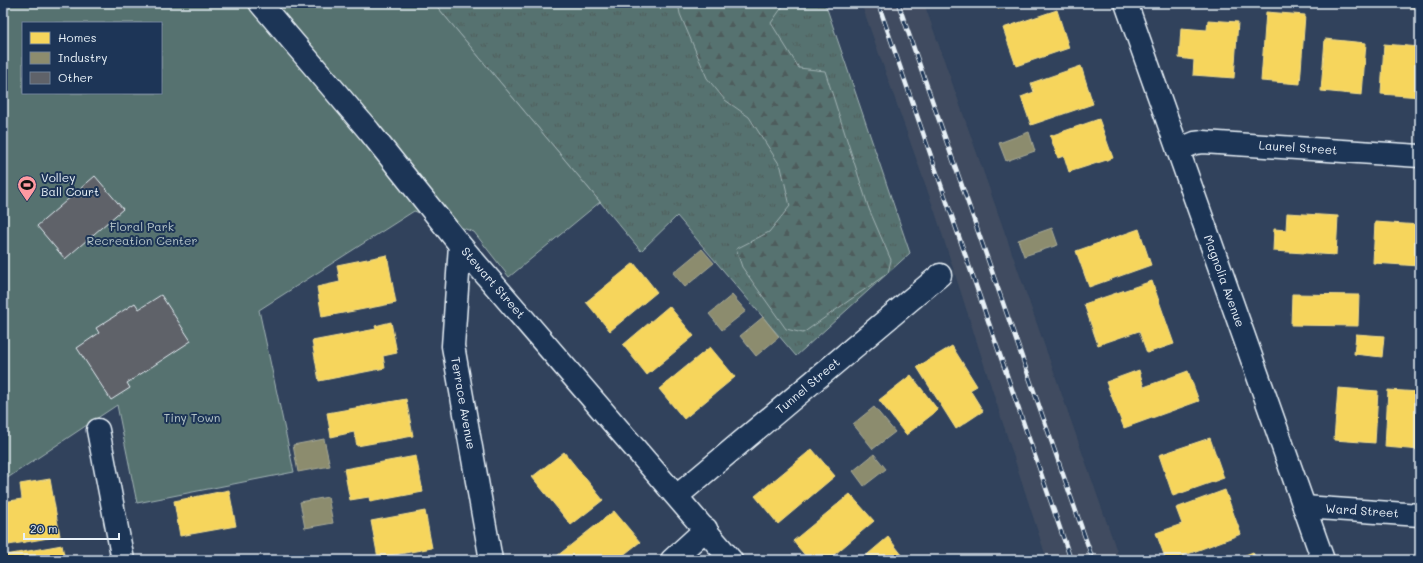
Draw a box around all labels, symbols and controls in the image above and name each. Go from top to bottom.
legend [22,22,162,94]
text: Homes [58,29,97,45]
text: Industry [58,49,107,65]
text: Other [58,69,93,85]
street label: Laurel Street [1258,136,1338,158]
place label: Volley Ball Court [41,169,99,199]
sports icon: Volley Ball Court [16,174,38,202]
park label: Floral Park Recreation Center [86,218,198,248]
street label: Magnolia Avenue [1201,232,1249,329]
street label: Stewart Street [458,243,529,321]
street label: Tunnel Street [772,354,843,417]
street label: Terrace Avenue [448,355,480,450]
park label: Tiny Town [164,409,220,425]
street label: Ward Street [1325,499,1399,521]
scale bar [24,515,119,541]
text: 20 m [30,520,58,536]

